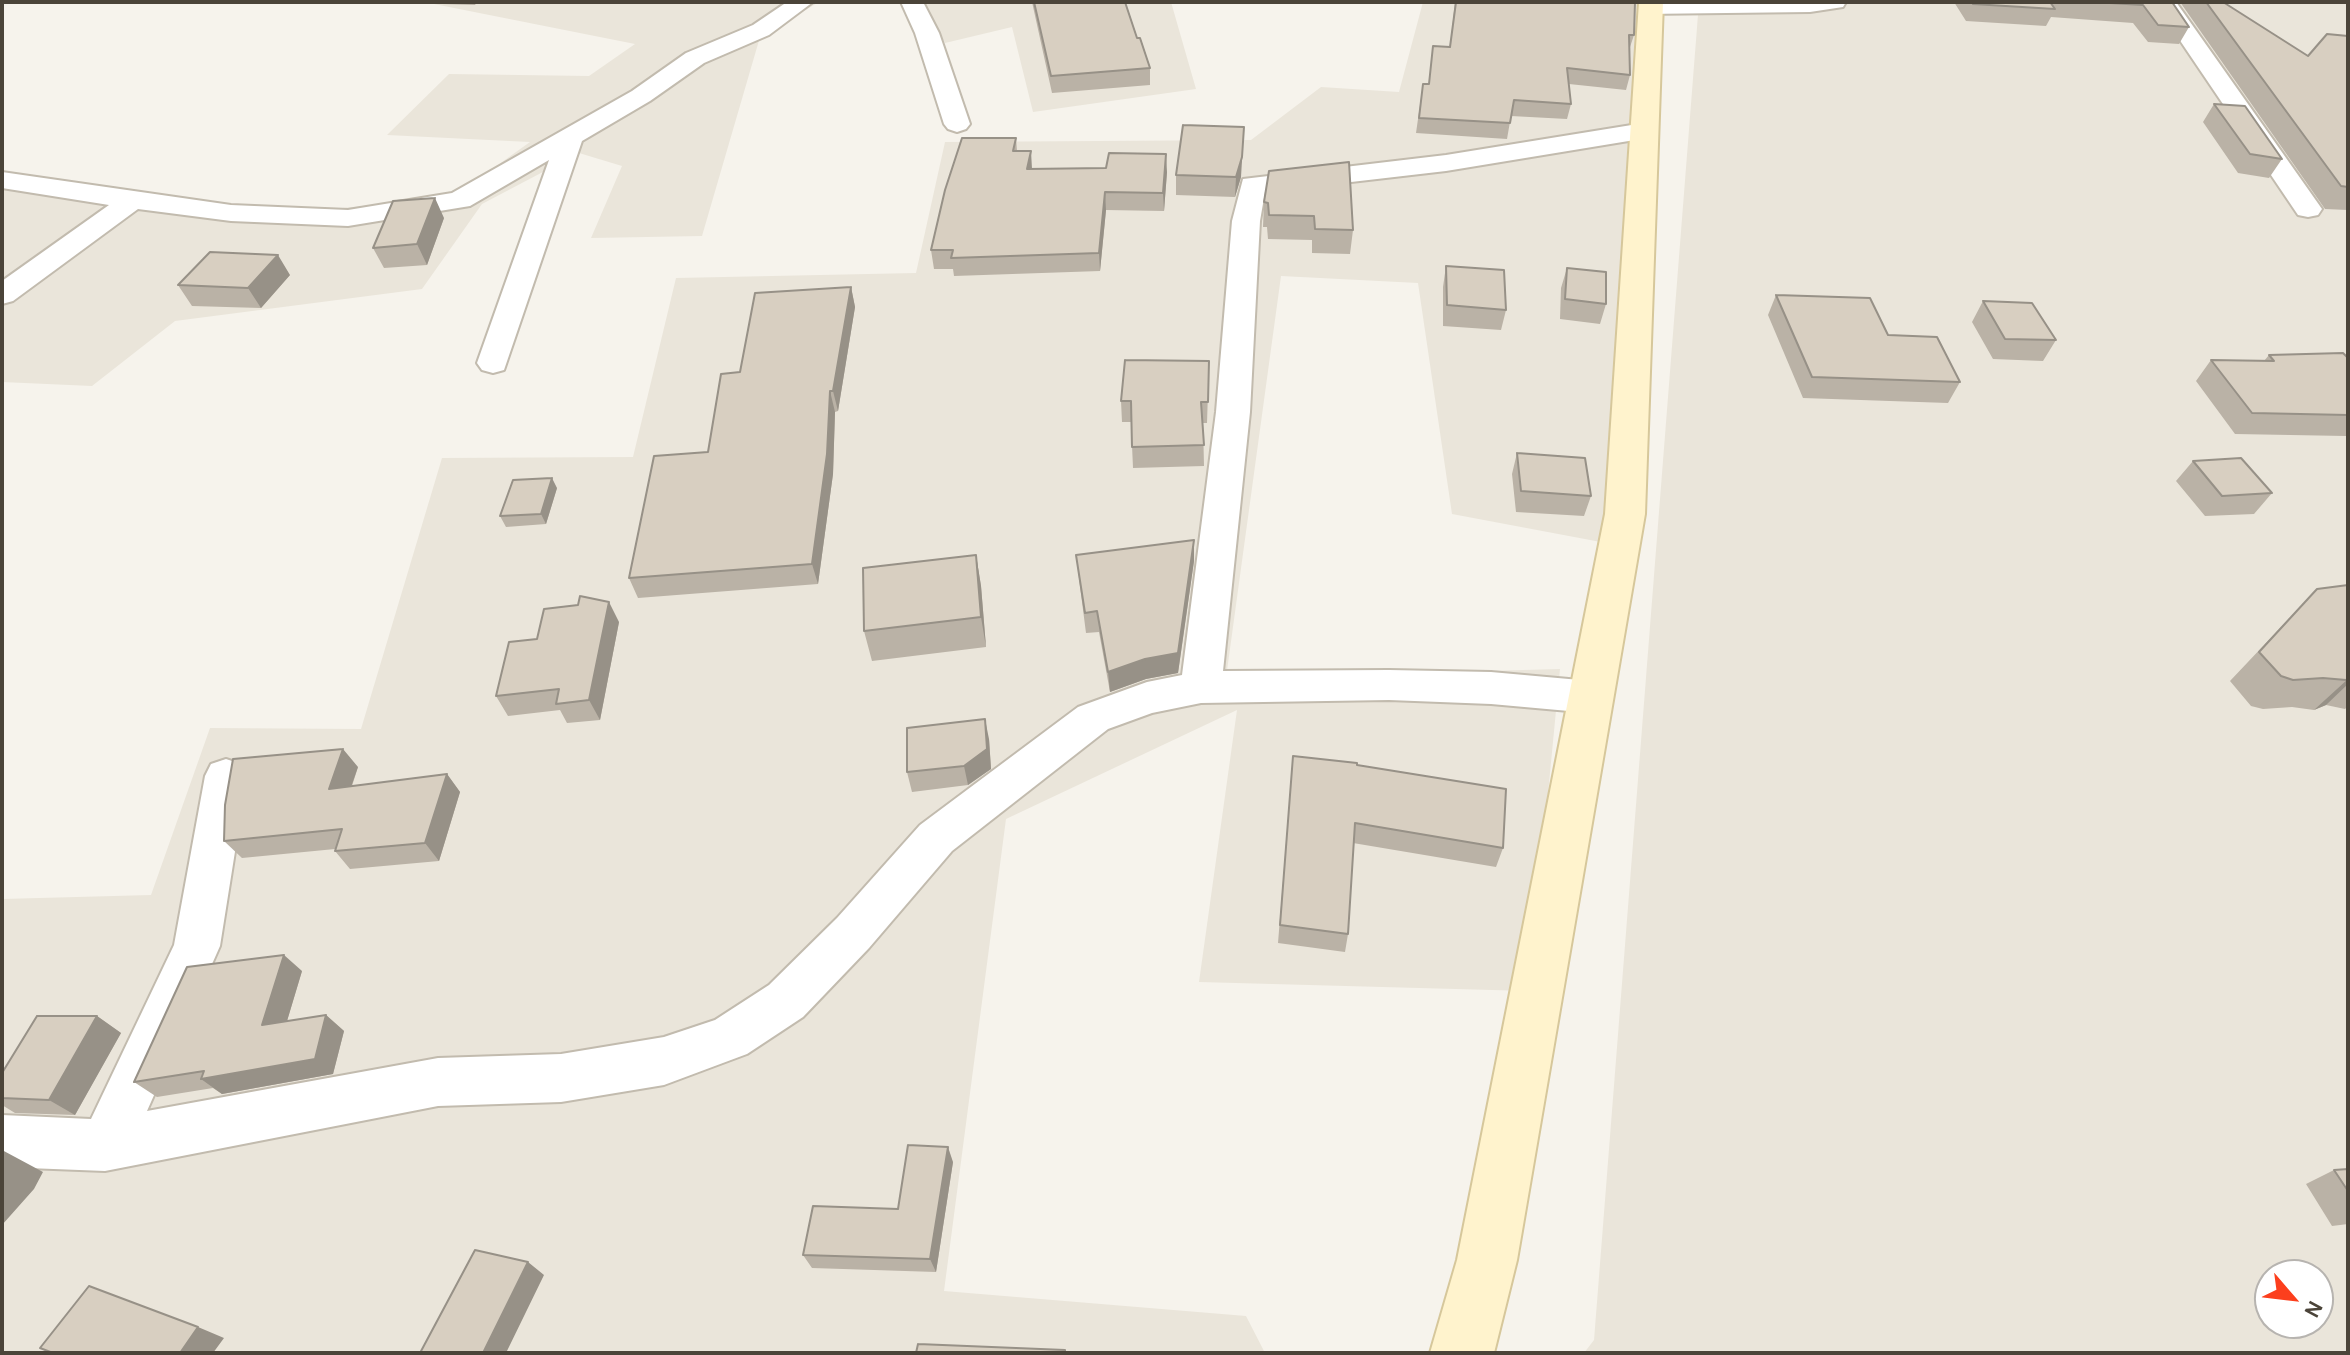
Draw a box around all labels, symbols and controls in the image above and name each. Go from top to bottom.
north arrow [2254,1259,2334,1339]
text: N [2298,1296,2329,1322]

